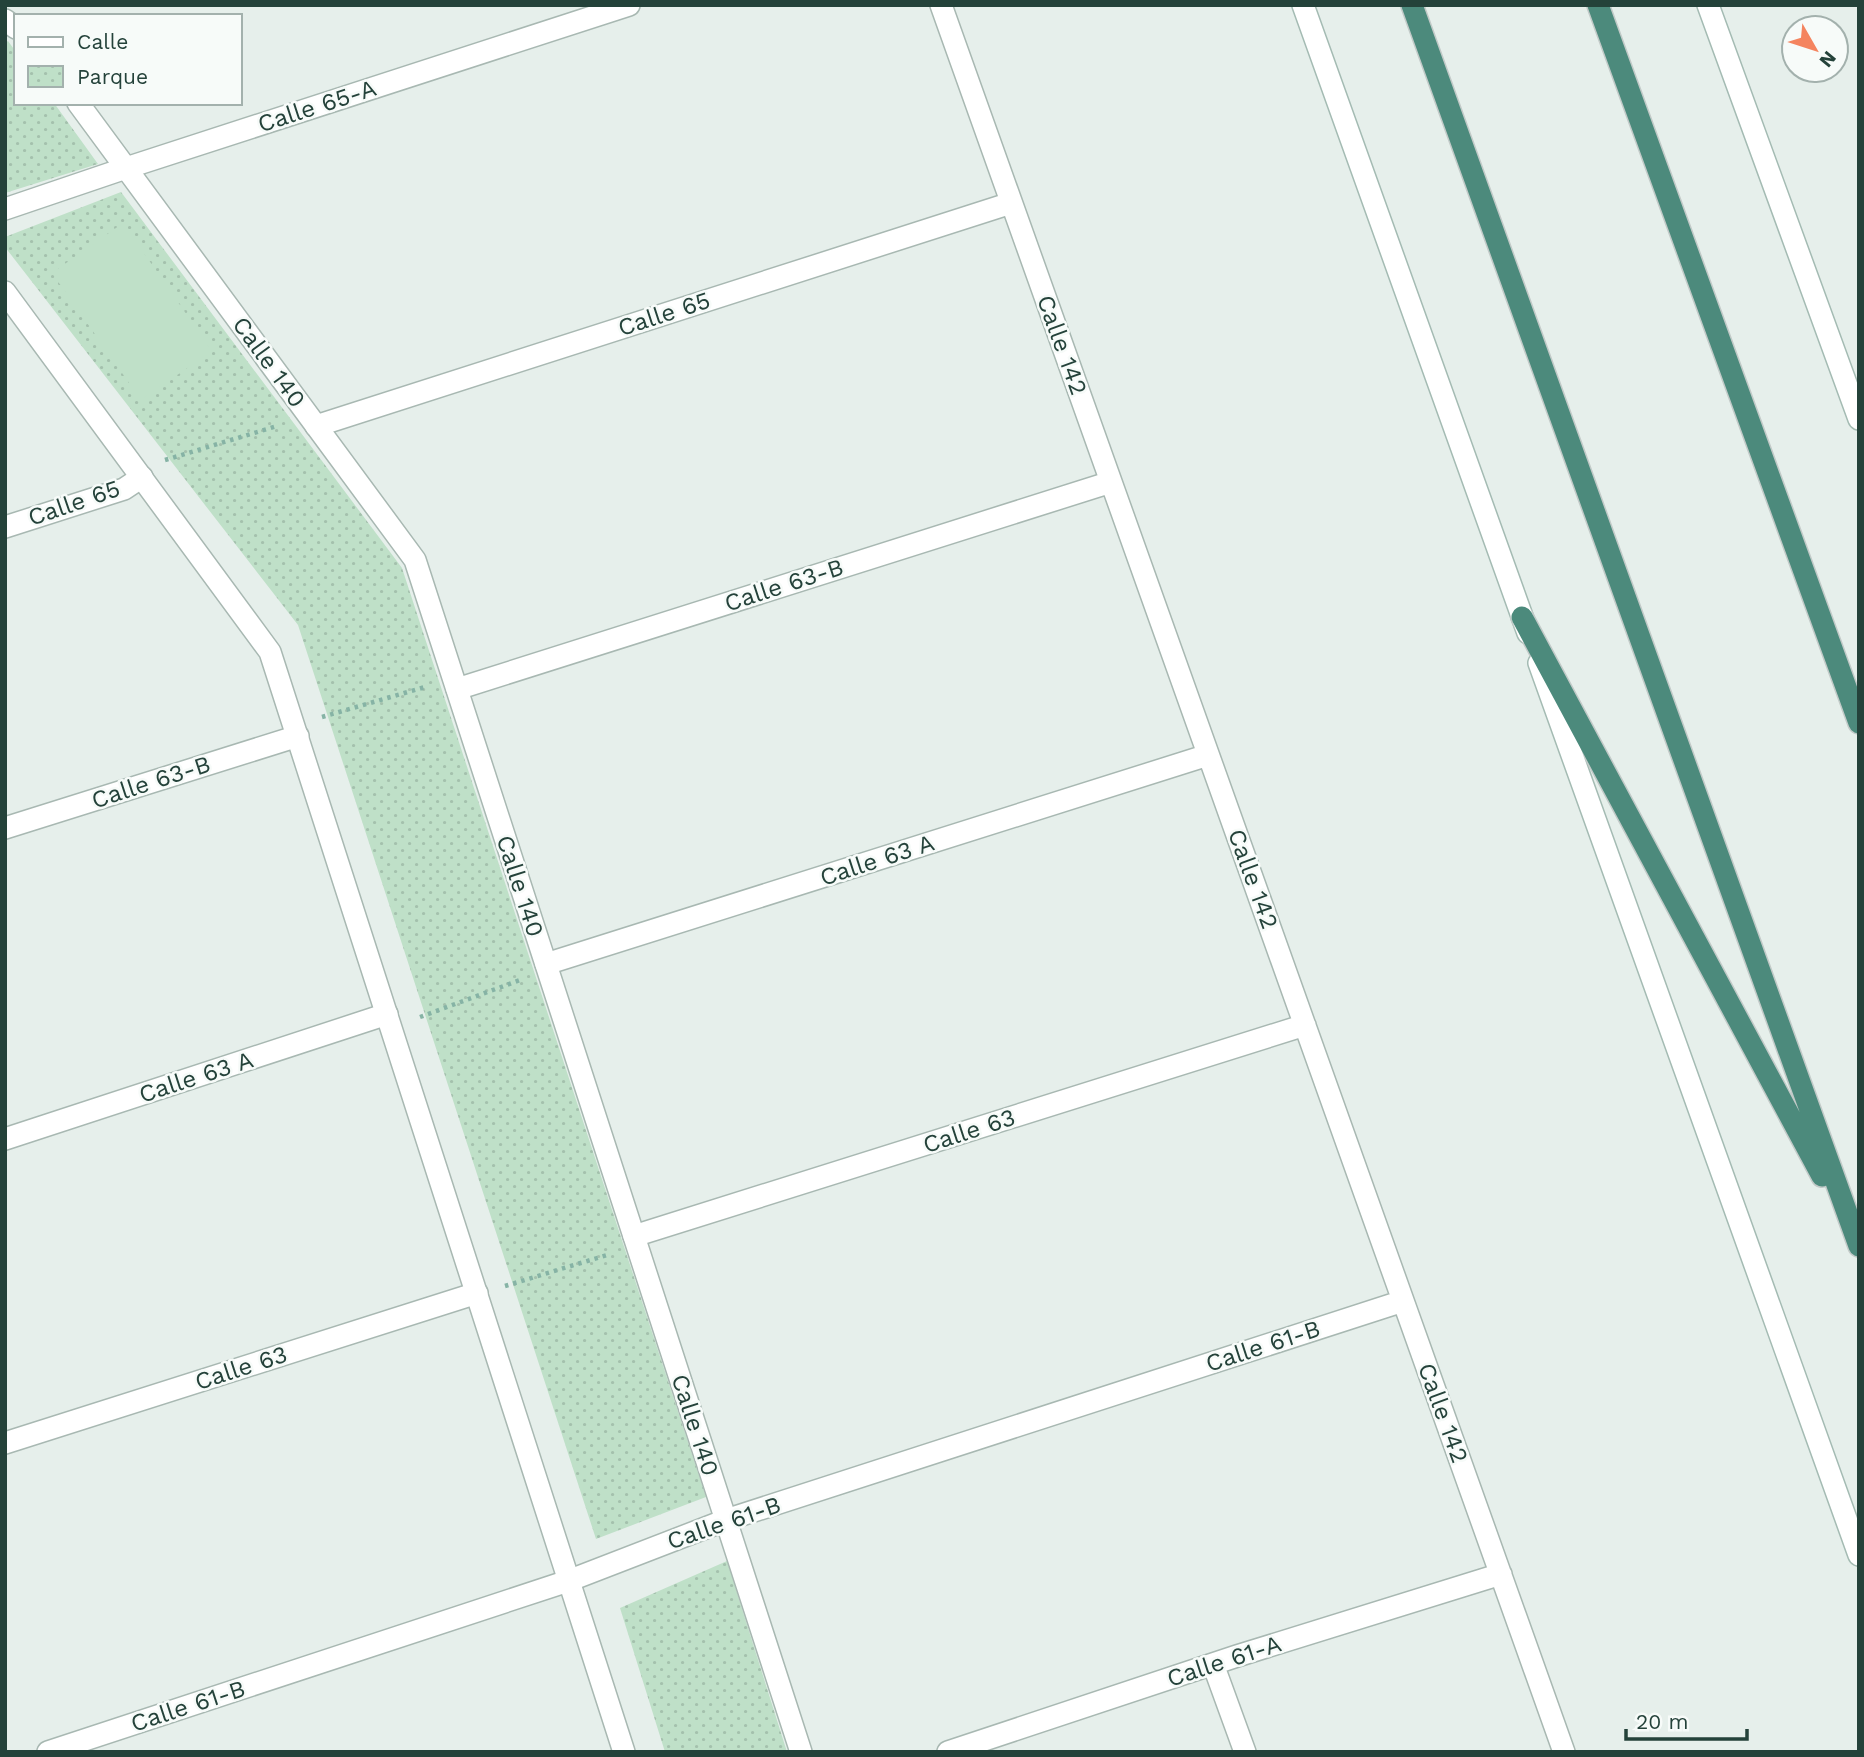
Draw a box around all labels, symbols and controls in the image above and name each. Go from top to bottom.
legend [14,14,242,105]
north arrow [1780,14,1850,84]
text: Calle [77,29,128,54]
text: N [1814,47,1841,72]
text: Parque [77,64,148,89]
street label: Calle 65-A [254,74,380,138]
street label: Calle 65 [614,286,714,342]
street label: Calle 142 [1031,291,1093,399]
street label: Calle 140 [227,311,311,413]
street label: Calle 65 [24,474,124,532]
street label: Calle 63-B [721,553,847,617]
street label: Calle 63-B [88,750,214,814]
street label: Calle 142 [1222,825,1284,933]
street label: Calle 63 A [816,828,938,892]
street label: Calle 140 [490,832,550,940]
street label: Calle 63 A [135,1045,257,1109]
street label: Calle 63 [919,1103,1019,1159]
street label: Calle 61-B [1202,1314,1324,1378]
street label: Calle 63 [191,1340,291,1396]
street label: Calle 142 [1412,1359,1474,1467]
street label: Calle 140 [665,1371,725,1479]
street label: Calle 61-B [663,1490,785,1556]
street label: Calle 61-A [1163,1629,1285,1693]
street label: Calle 61-B [127,1674,249,1738]
scale bar [1626,1698,1747,1742]
text: 20 m [1636,1709,1688,1734]

